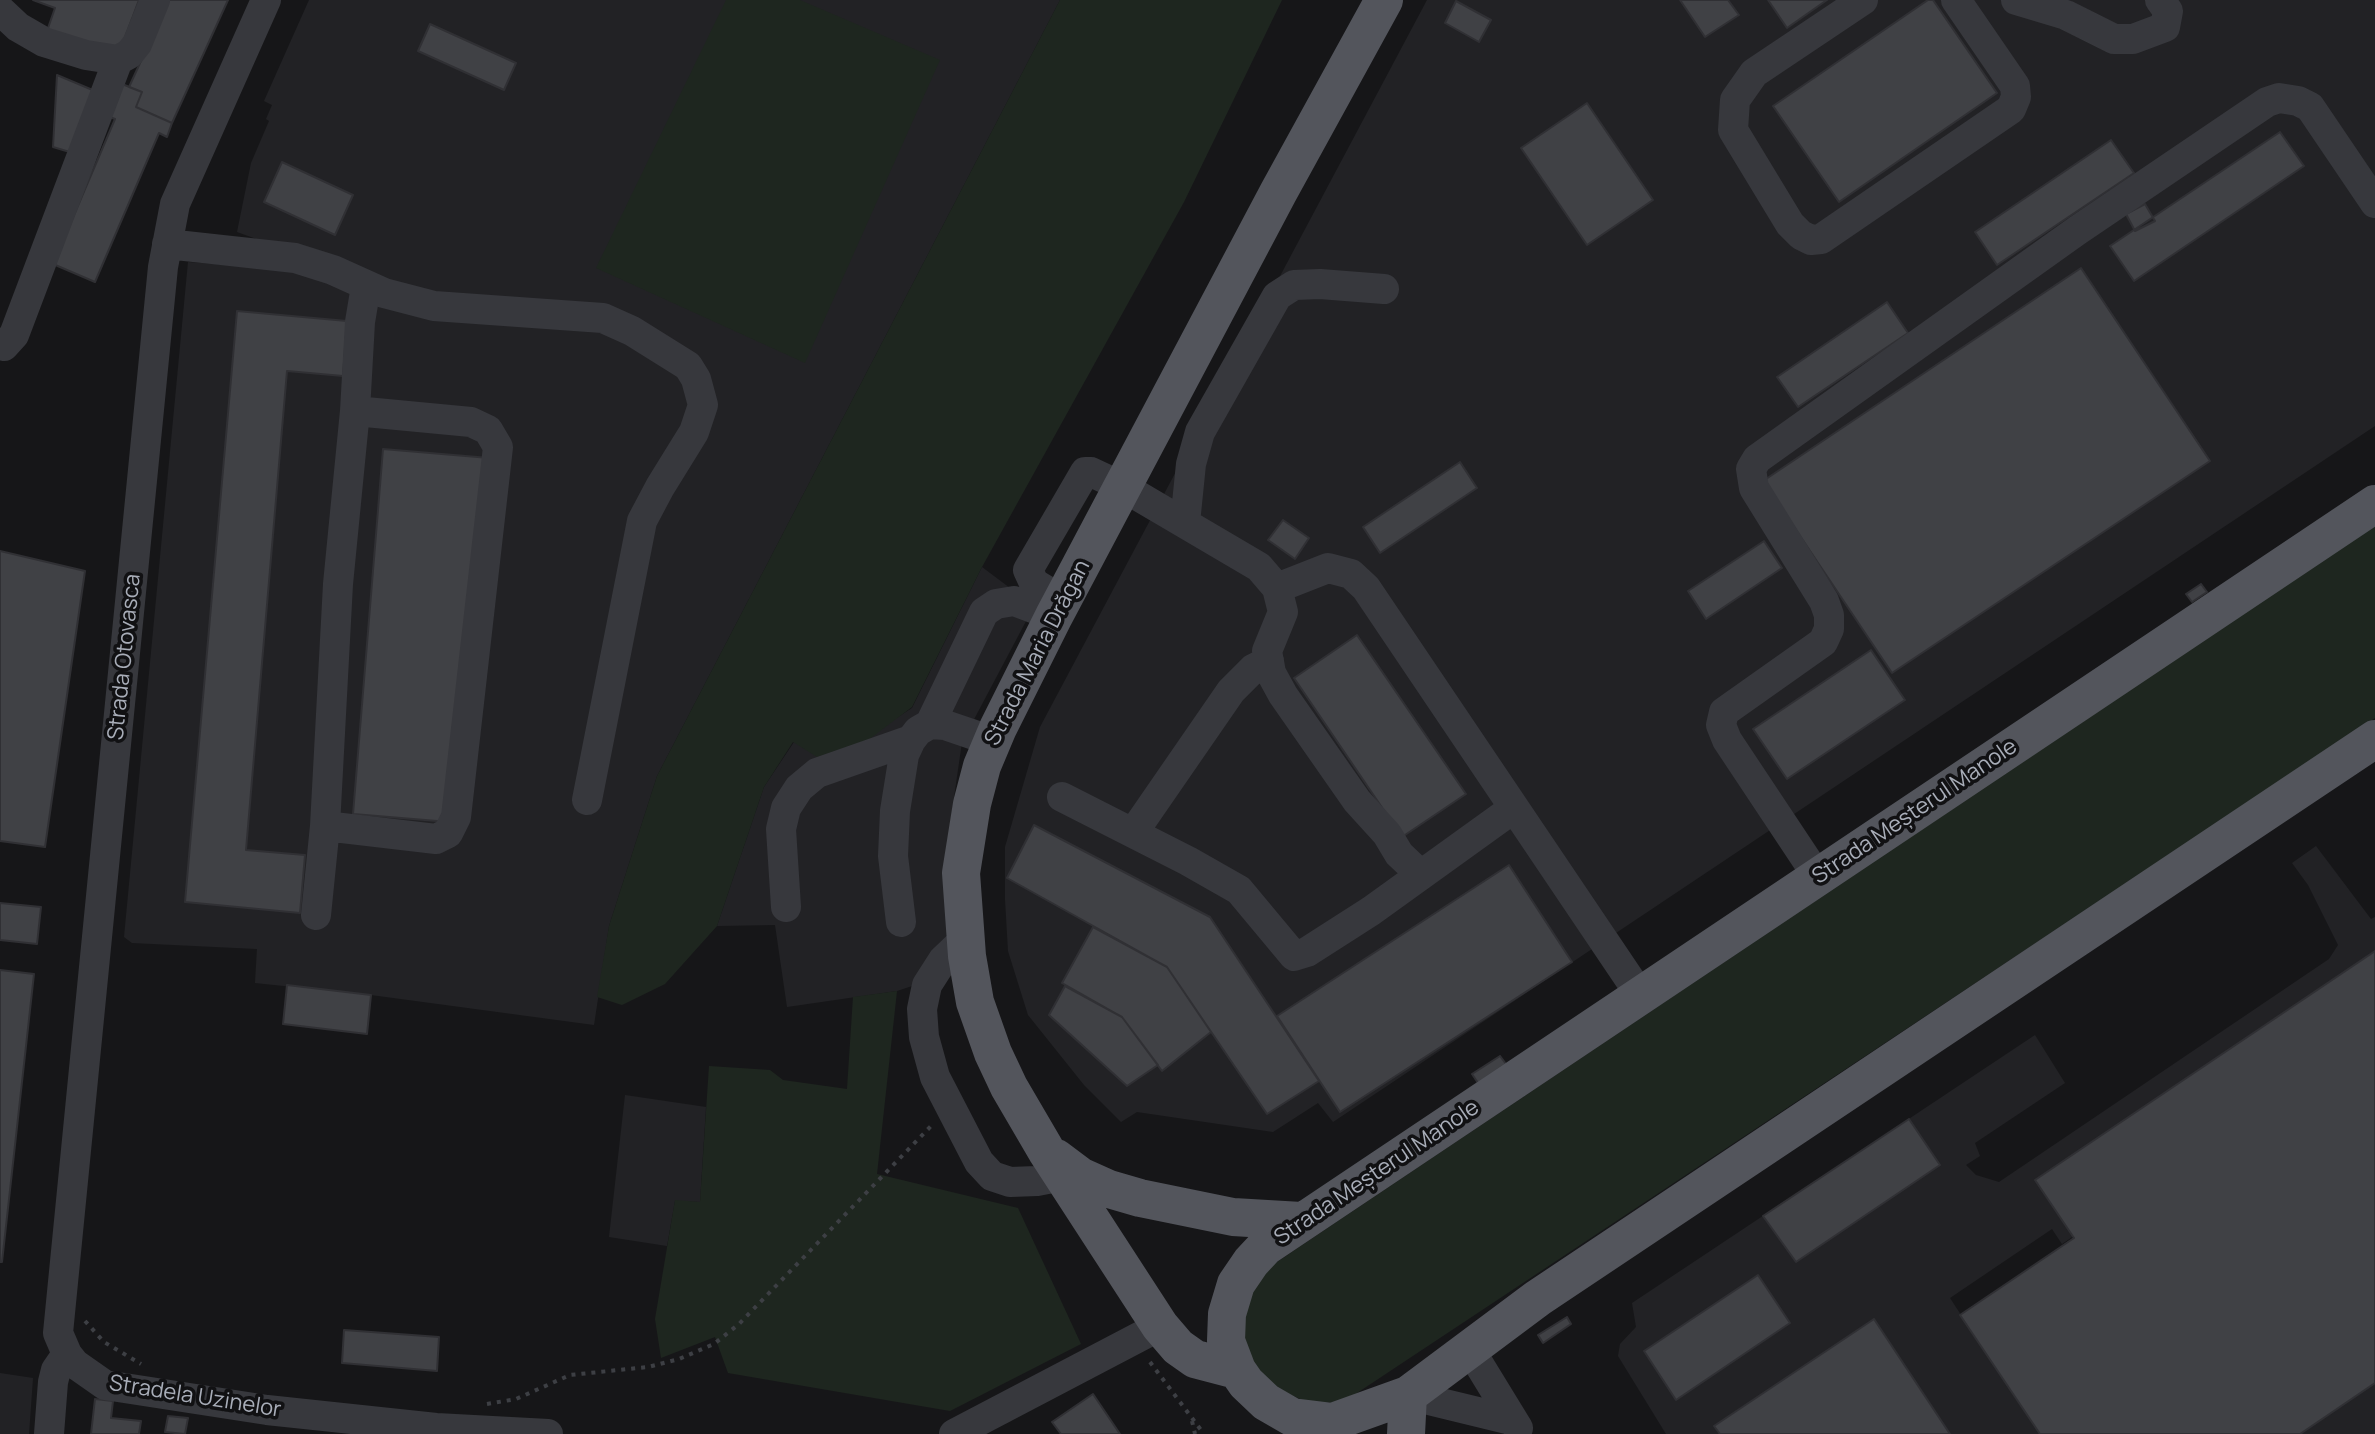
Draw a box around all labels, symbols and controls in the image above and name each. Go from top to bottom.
street label: Strada Maria Drăgan [980,556,1096,750]
street label: Strada Otovasca [103,572,147,742]
street label: Strada Meșterul Manole [1808,734,2022,890]
street label: Strada Meșterul Manole [1270,1095,1484,1251]
street label: Stradela Uzinelor [107,1370,283,1424]

